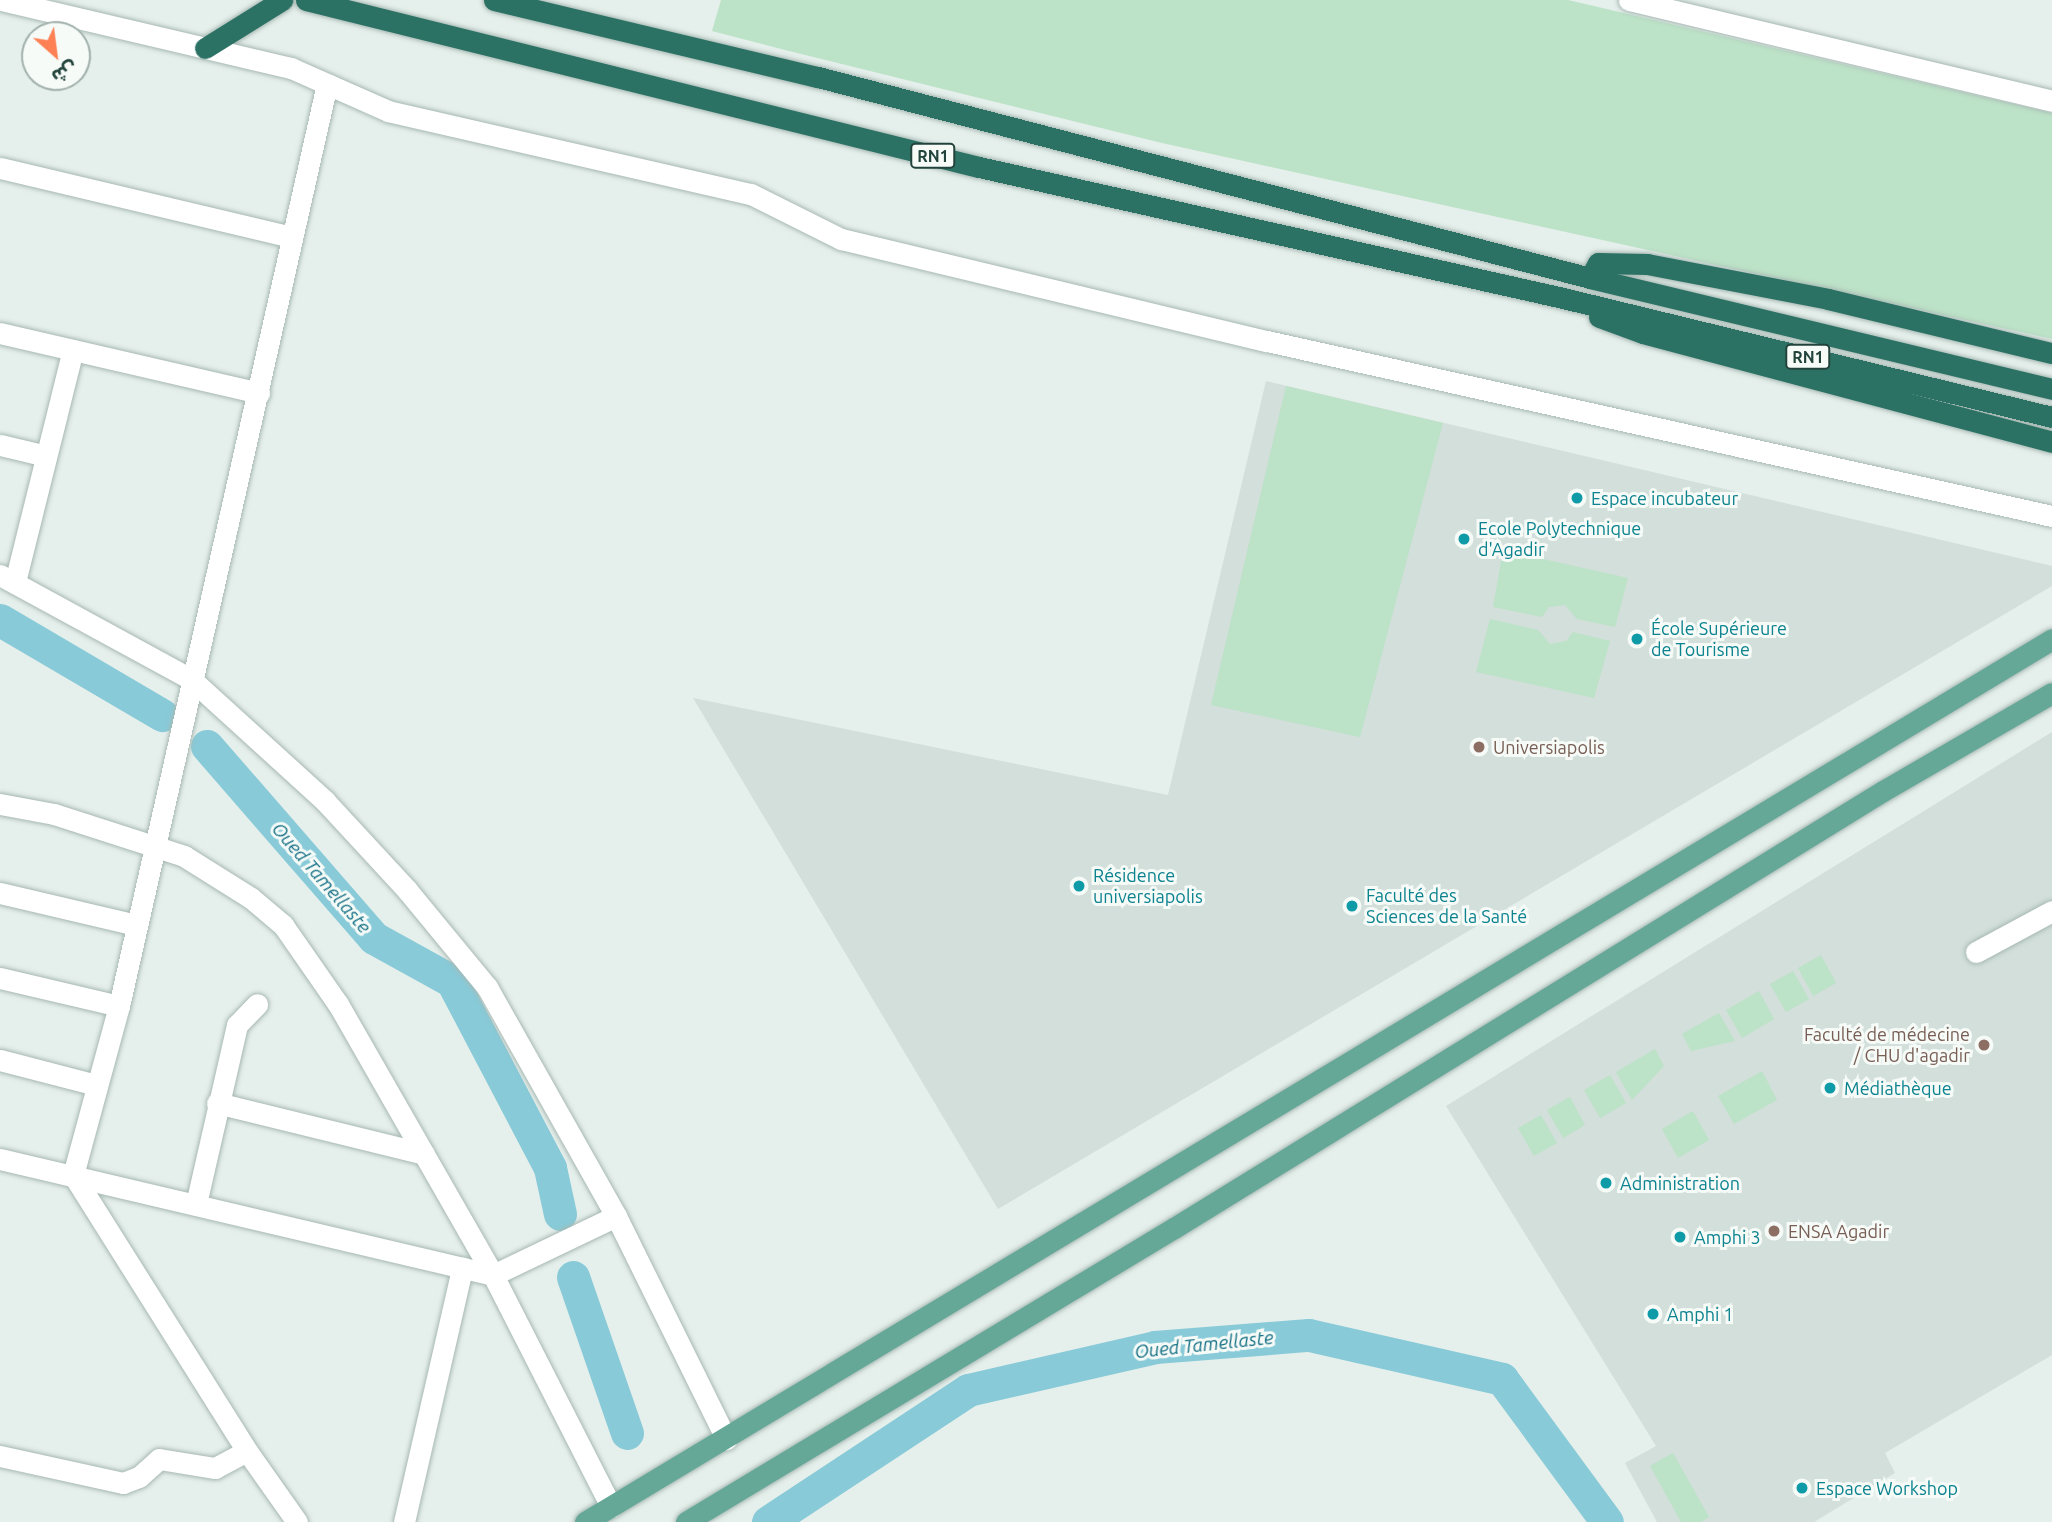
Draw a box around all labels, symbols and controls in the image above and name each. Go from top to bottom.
north arrow [21,21,91,91]
text: ش [48,57,82,89]
road number: RN1 [910,144,956,168]
road number: RN1 [1785,344,1831,370]
place label: Espace incubateur [1591,487,1738,509]
marker: Espace incubateur [1569,490,1585,506]
place label: Ecole Polytechnique d'Agadir [1478,518,1641,560]
marker: Ecole Polytechnique d'Agadir [1456,531,1472,547]
place label: École Supérieure de Tourisme [1651,618,1787,660]
marker: École Supérieure de Tourisme [1629,631,1645,647]
place label: Universiapolis [1493,736,1605,758]
marker: Universiapolis [1471,739,1487,755]
water label: Oued Tamellaste [267,818,375,938]
place label: Résidence universiapolis [1093,865,1203,908]
marker: Résidence universiapolis [1071,878,1087,894]
place label: Faculté des Sciences de la Santé [1366,885,1527,928]
marker: Faculté des Sciences de la Santé [1344,898,1360,914]
place label: Faculté de médecine / CHU d'agadir [1804,1024,1970,1066]
marker: Faculté de médecine / CHU d'agadir [1976,1037,1992,1053]
place label: Médiathèque [1844,1077,1952,1099]
marker: Médiathèque [1822,1080,1838,1096]
place label: Administration [1620,1172,1740,1194]
marker: Administration [1598,1175,1614,1191]
place label: ENSA Agadir [1788,1220,1889,1242]
marker: ENSA Agadir [1766,1223,1782,1239]
place label: Amphi 3 [1694,1226,1761,1248]
marker: Amphi 3 [1672,1229,1688,1245]
place label: Amphi 1 [1667,1303,1734,1325]
marker: Amphi 1 [1645,1306,1661,1322]
water label: Oued Tamellaste [1133,1326,1275,1364]
place label: Espace Workshop [1816,1477,1958,1499]
marker: Espace Workshop [1794,1480,1810,1496]

